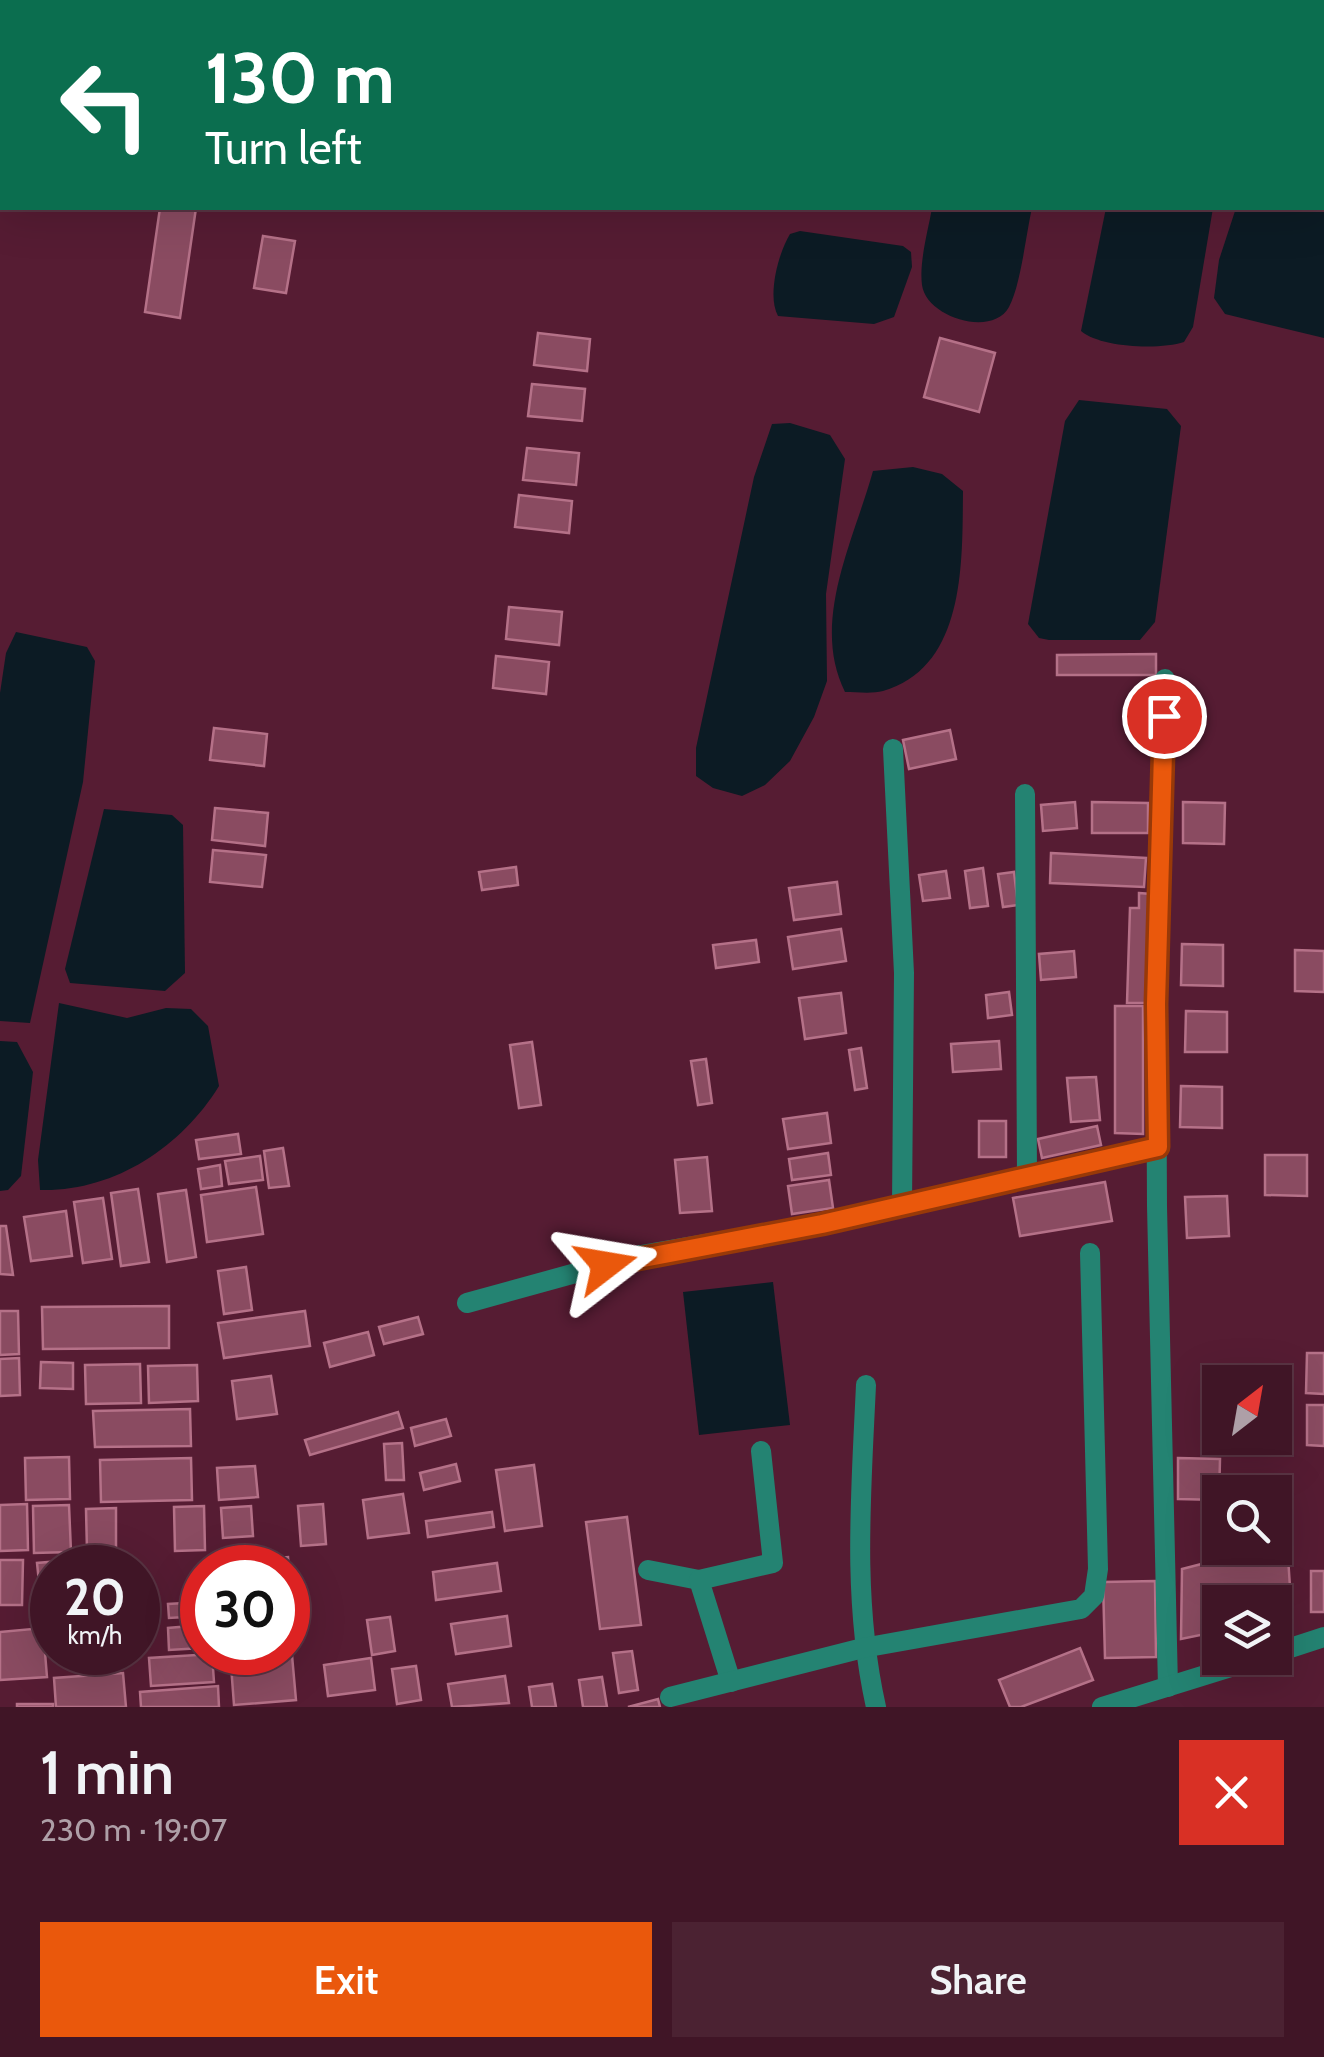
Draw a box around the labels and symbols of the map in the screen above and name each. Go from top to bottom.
pin [1122,674,1207,759]
position arrow [554,1213,658,1317]
north arrow [1202,1365,1292,1455]
speed limit sign: 30 [180,1545,310,1675]

